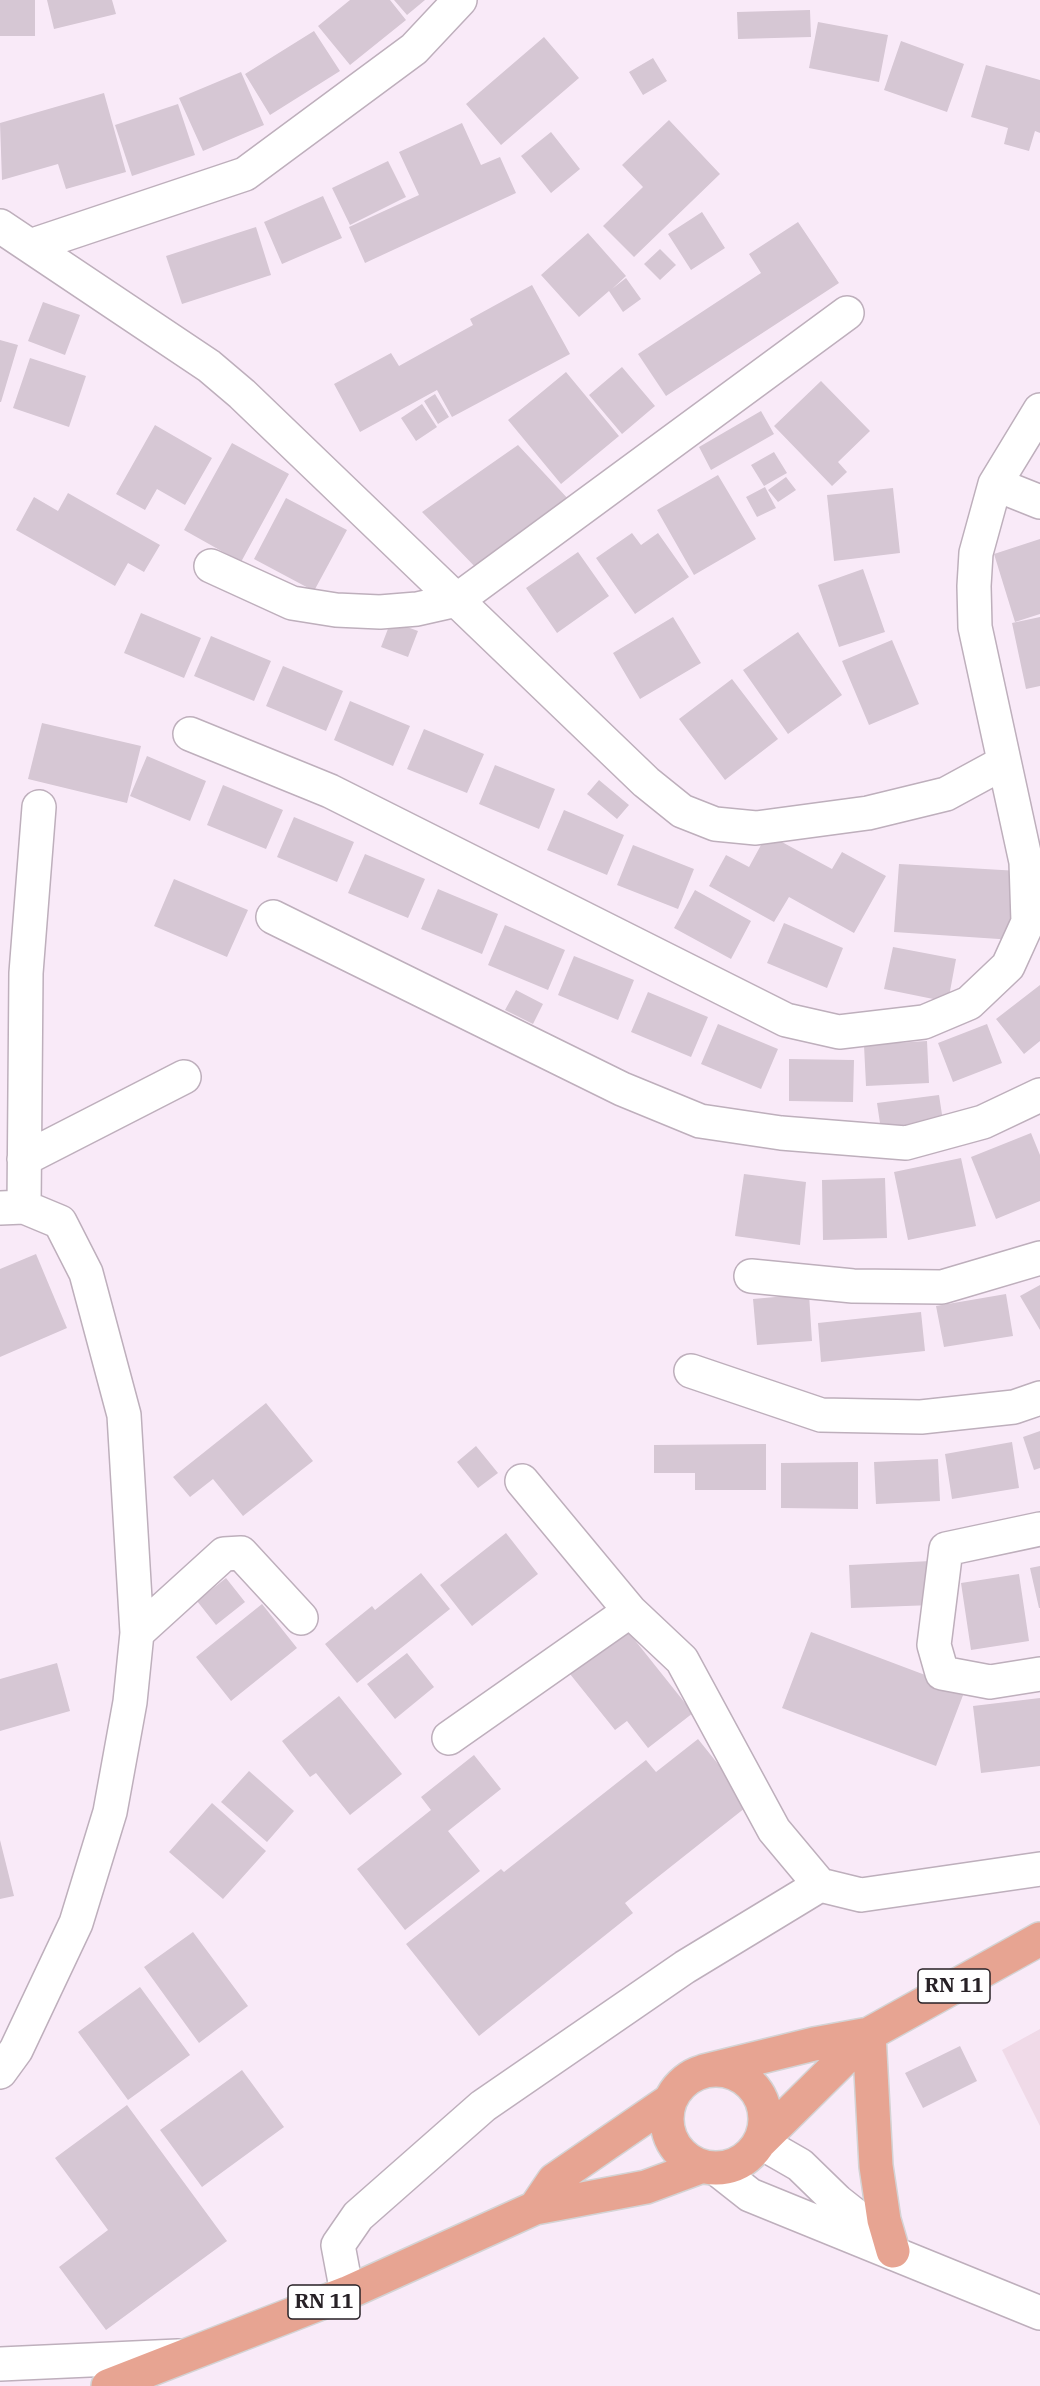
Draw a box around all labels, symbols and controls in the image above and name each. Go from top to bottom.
road number: RN 11 [918,1969,990,2003]
road number: RN 11 [288,2285,360,2319]

